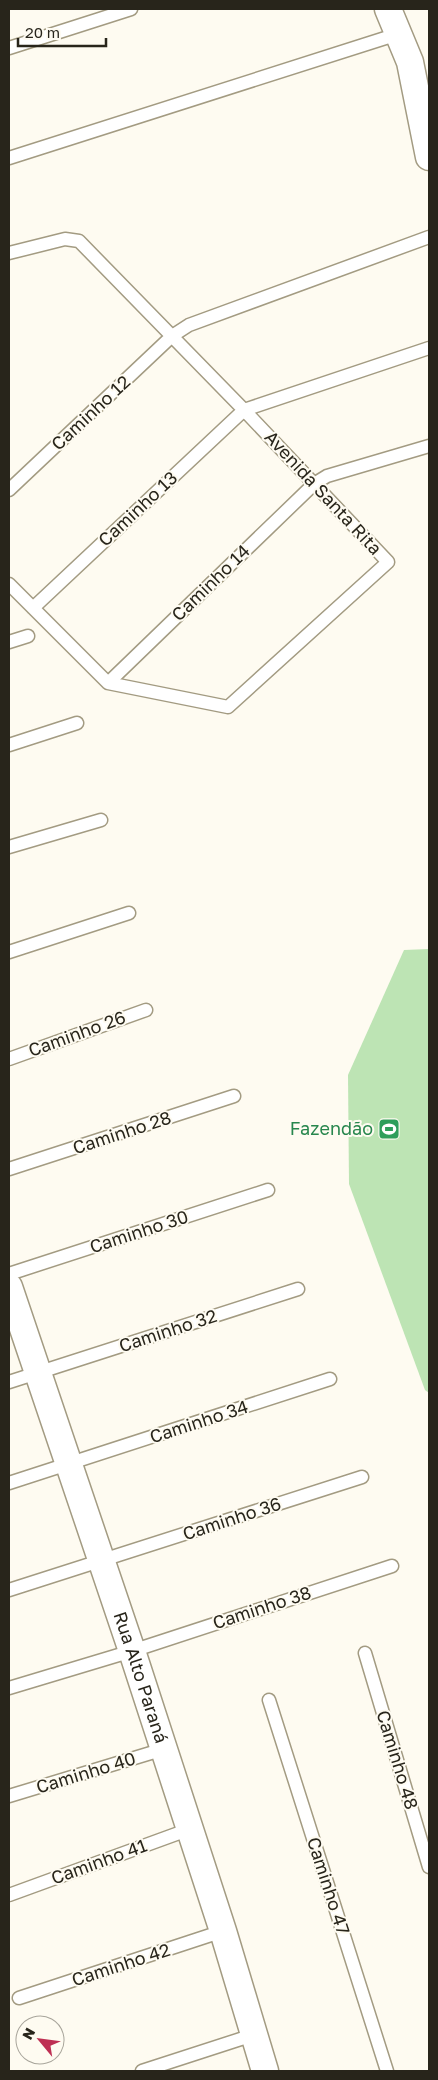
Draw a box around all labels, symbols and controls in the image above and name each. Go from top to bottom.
scale bar [18,15,105,47]
text: 20 m [25,23,60,41]
street label: Caminho 12 [46,370,134,454]
street label: Avenida Santa Rita [261,426,387,559]
street label: Caminho 13 [93,466,181,550]
street label: Caminho 14 [167,540,254,625]
street label: Caminho 26 [25,1005,128,1061]
street label: Caminho 28 [70,1106,174,1158]
place label: Fazendão [290,1117,373,1139]
sports icon: Fazendão [377,1117,401,1141]
street label: Caminho 30 [87,1205,191,1257]
street label: Caminho 32 [116,1304,219,1356]
street label: Caminho 34 [147,1395,251,1447]
street label: Caminho 36 [180,1492,284,1544]
street label: Caminho 38 [210,1581,314,1633]
street label: Rua Alto Paraná [109,1609,173,1746]
street label: Caminho 48 [372,1707,423,1812]
street label: Caminho 40 [33,1747,138,1798]
street label: Caminho 41 [48,1833,150,1889]
street label: Caminho 47 [303,1834,355,1937]
street label: Caminho 42 [69,1938,173,1990]
north arrow [15,2015,65,2065]
text: N [18,2025,38,2042]

